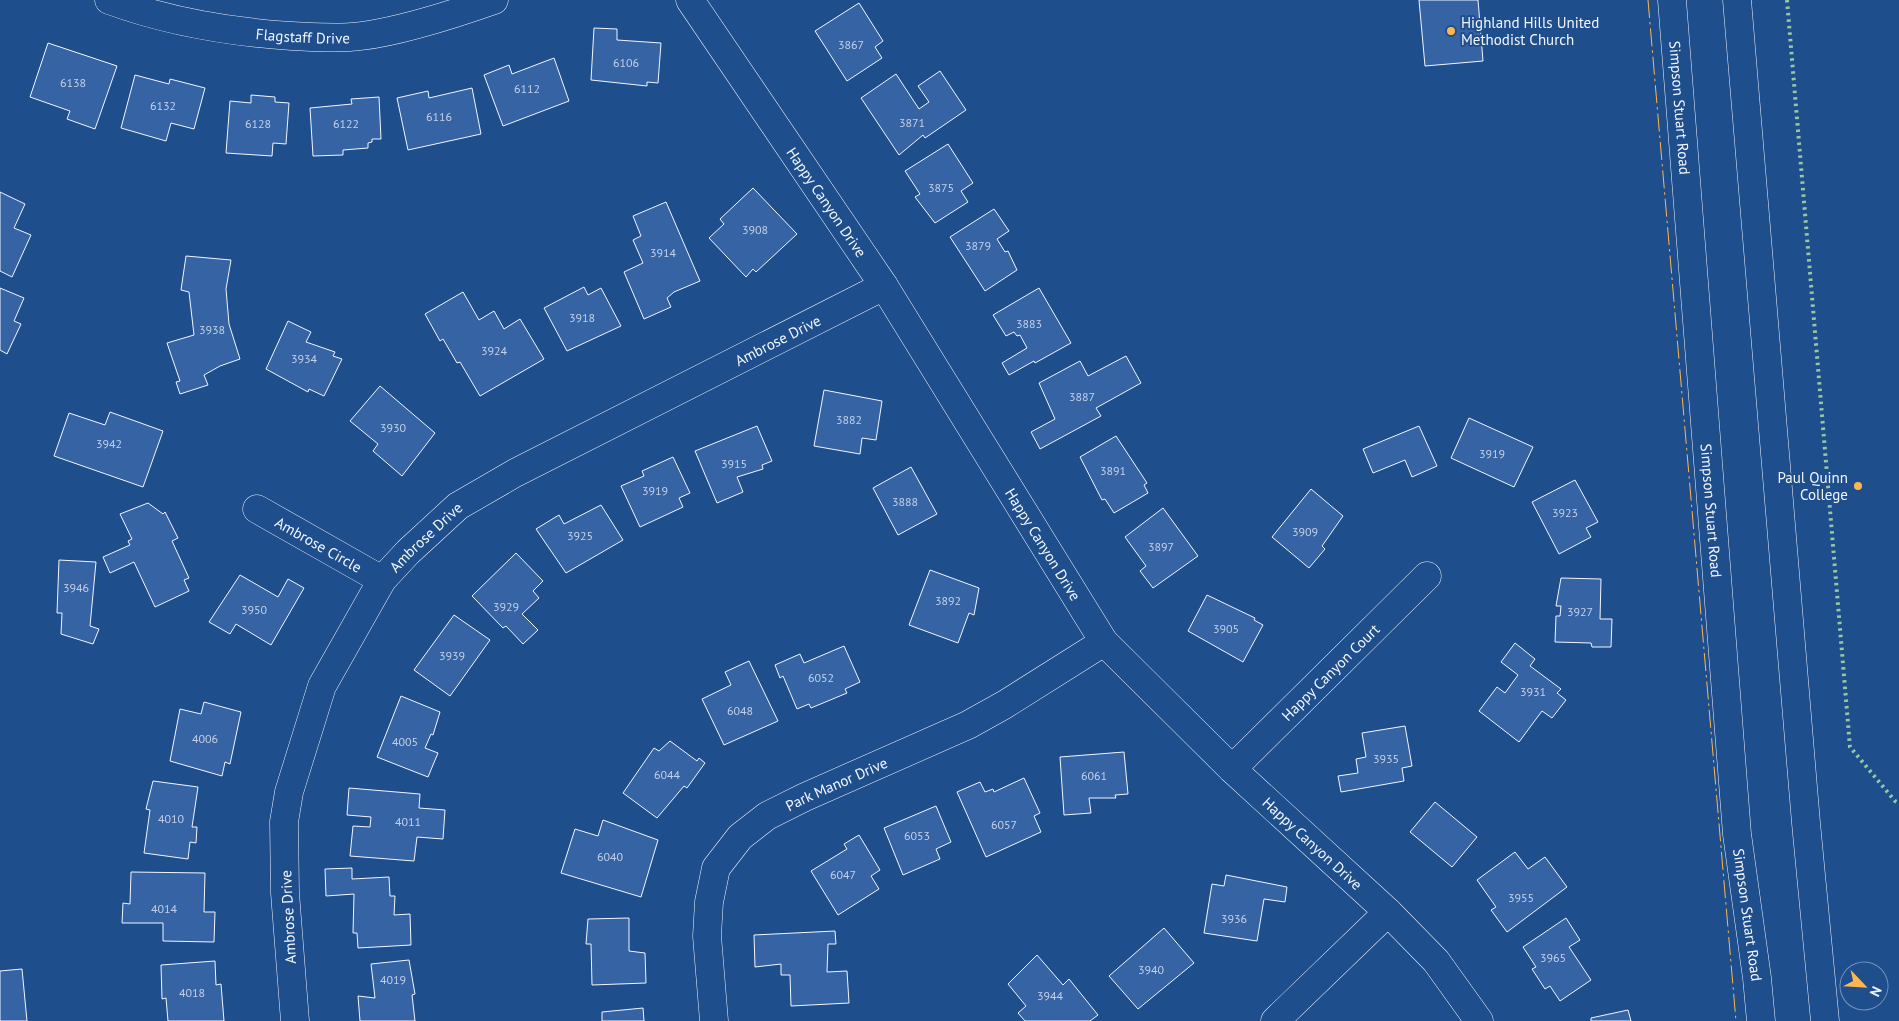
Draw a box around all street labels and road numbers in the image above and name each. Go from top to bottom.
street label: Flagstaff Drive [255,24,350,47]
street label: Simpson Stuart Road [1666,40,1695,175]
street label: Happy Canyon Drive [783,143,871,261]
street label: Ambrose Drive [731,310,824,370]
street label: Simpson Stuart Road [1697,443,1726,578]
street label: Happy Canyon Drive [1002,484,1085,604]
street label: Ambrose Drive [385,498,466,576]
street label: Ambrose Circle [272,512,365,576]
street label: Happy Canyon Court [1277,619,1383,724]
street label: Park Manor Drive [782,752,890,815]
street label: Happy Canyon Drive [1259,793,1367,894]
street label: Simpson Stuart Road [1730,847,1767,982]
street label: Ambrose Drive [276,870,300,964]

